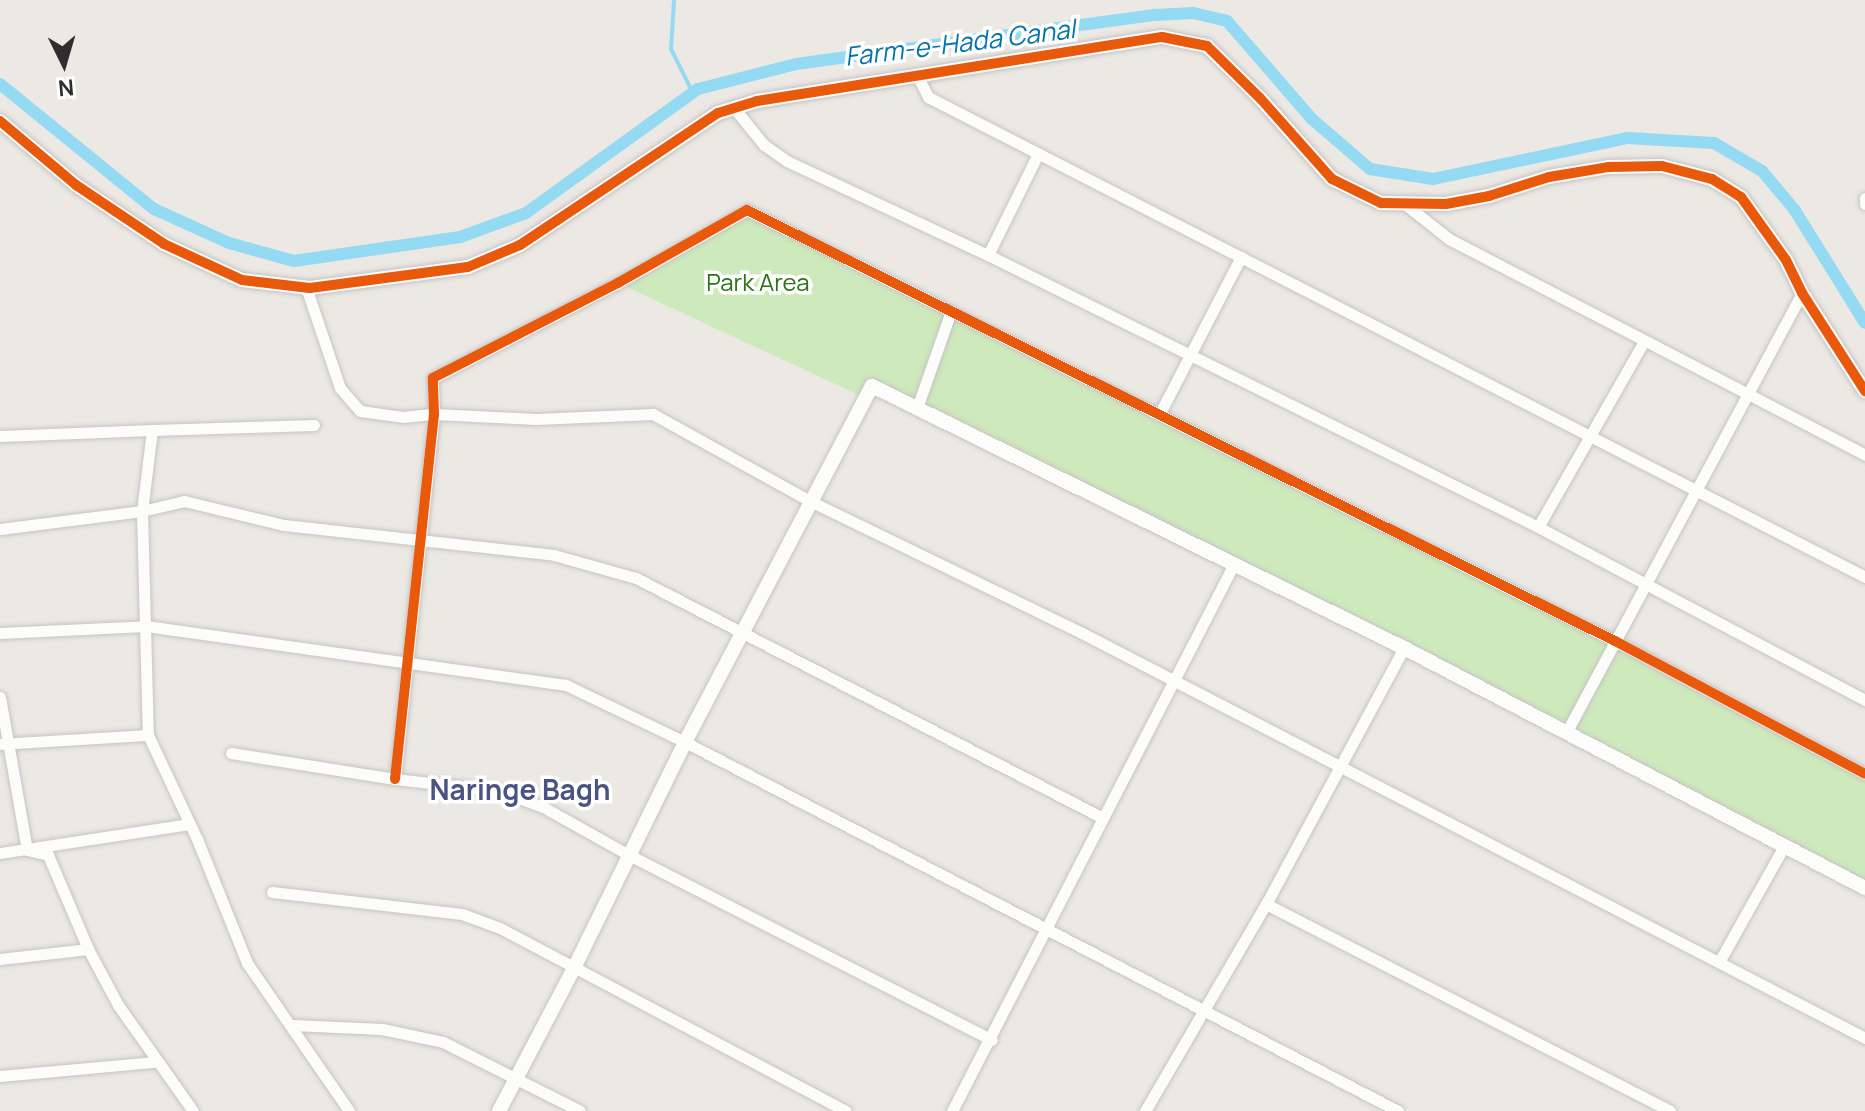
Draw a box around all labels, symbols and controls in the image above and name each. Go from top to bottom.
water label: Farm-e-Hada Canal [843,13,1077,73]
north arrow [24,24,104,104]
text: N [57,72,75,104]
park label: Park Area [706,268,810,296]
district label: Naringe Bagh [429,772,611,806]

